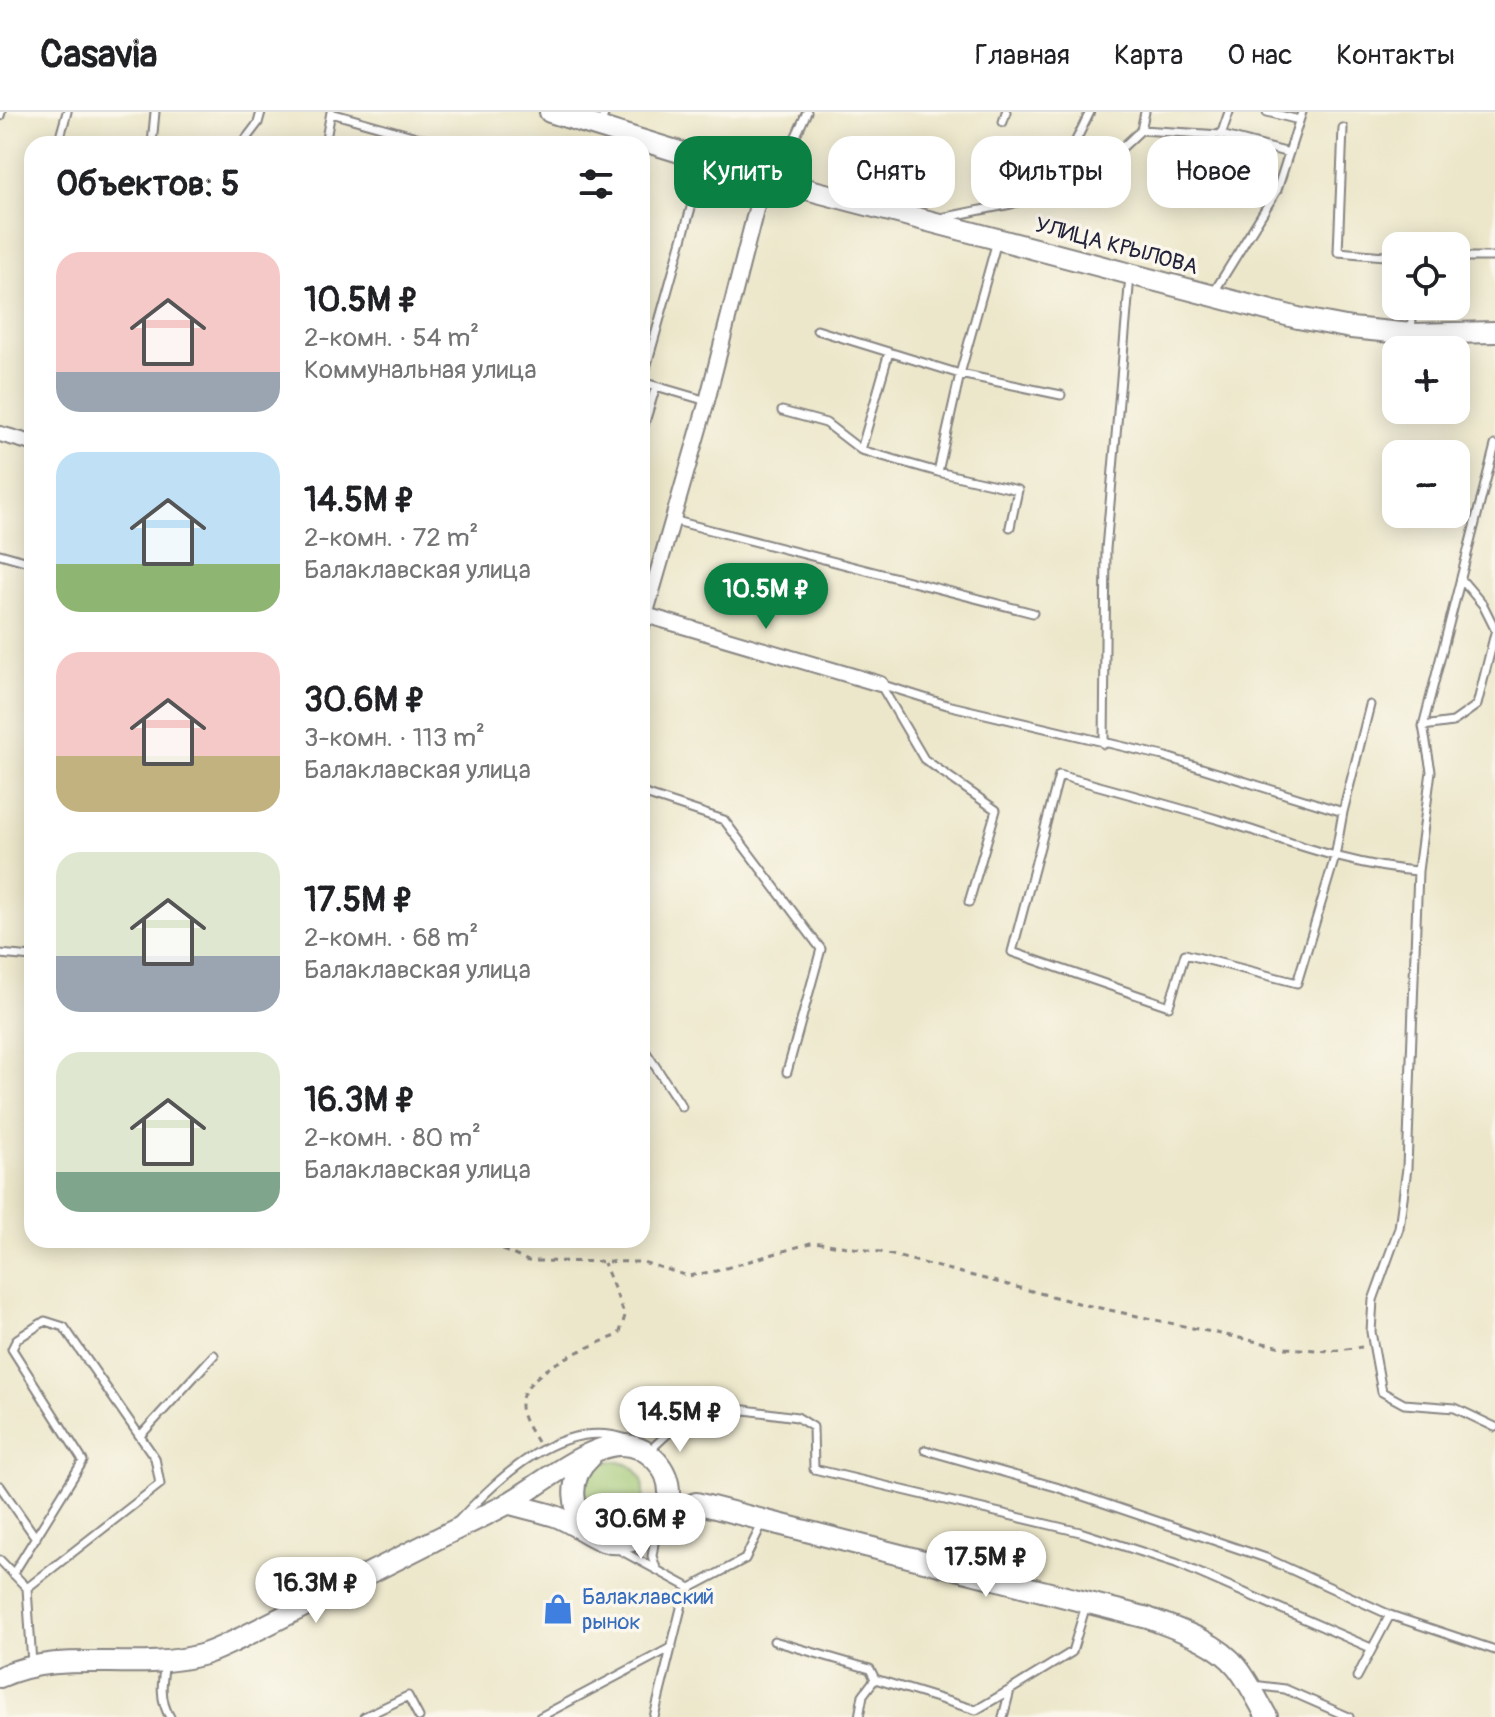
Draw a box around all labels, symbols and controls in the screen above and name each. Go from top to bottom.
text: Casavia [40,31,157,79]
text: Главная [975,38,1070,73]
text: Карта [1114,38,1183,73]
text: О нас [1227,38,1292,73]
text: Контакты [1336,38,1455,73]
chip: Купить [674,136,812,208]
chip: Снять [828,136,955,208]
chip: Фильтры [971,136,1131,208]
chip: Новое [1147,136,1278,208]
icon: filters [574,162,618,206]
text: Объектов: 5 [56,163,239,206]
street label: УЛИЦА КРЫЛОВА [1032,211,1201,281]
map controls [1382,232,1470,528]
button: locate [1382,232,1470,320]
text: 10.5M ₽ [304,279,419,322]
icon: home [120,284,216,380]
text: 2-комн. · 54 m² [304,322,479,354]
button: + [1382,336,1470,424]
text: Коммунальная улица [304,354,537,386]
button: − [1382,440,1470,528]
text: 14.5M ₽ [304,479,415,522]
icon: home [120,484,216,580]
text: 2-комн. · 72 m² [304,522,478,554]
text: Балаклавская улица [304,554,531,586]
pin: 10.5M ₽ [692,563,840,631]
text: 10.5M ₽ [722,573,810,605]
text: 30.6M ₽ [304,679,426,722]
icon: home [120,684,216,780]
text: 3-комн. · 113 m² [304,722,485,754]
text: Балаклавская улица [304,754,531,786]
text: 17.5M ₽ [304,879,413,922]
icon: home [120,884,216,980]
text: 2-комн. · 68 m² [304,922,478,954]
text: Балаклавская улица [304,954,531,986]
text: 16.3M ₽ [304,1079,416,1122]
icon: home [120,1084,216,1180]
text: 2-комн. · 80 m² [304,1122,481,1154]
text: Балаклавская улица [304,1154,531,1186]
pin: 14.5M ₽ [606,1386,754,1454]
text: 14.5M ₽ [638,1396,723,1428]
pin: 30.6M ₽ [567,1493,715,1561]
text: 30.6M ₽ [594,1503,688,1535]
pin: 17.5M ₽ [912,1531,1060,1599]
text: 17.5M ₽ [944,1541,1028,1573]
pin: 16.3M ₽ [242,1557,390,1625]
text: 16.3M ₽ [273,1567,359,1599]
place label: Балаклавский рынок [582,1583,714,1636]
shop icon: Балаклавский рынок [541,1592,575,1626]

